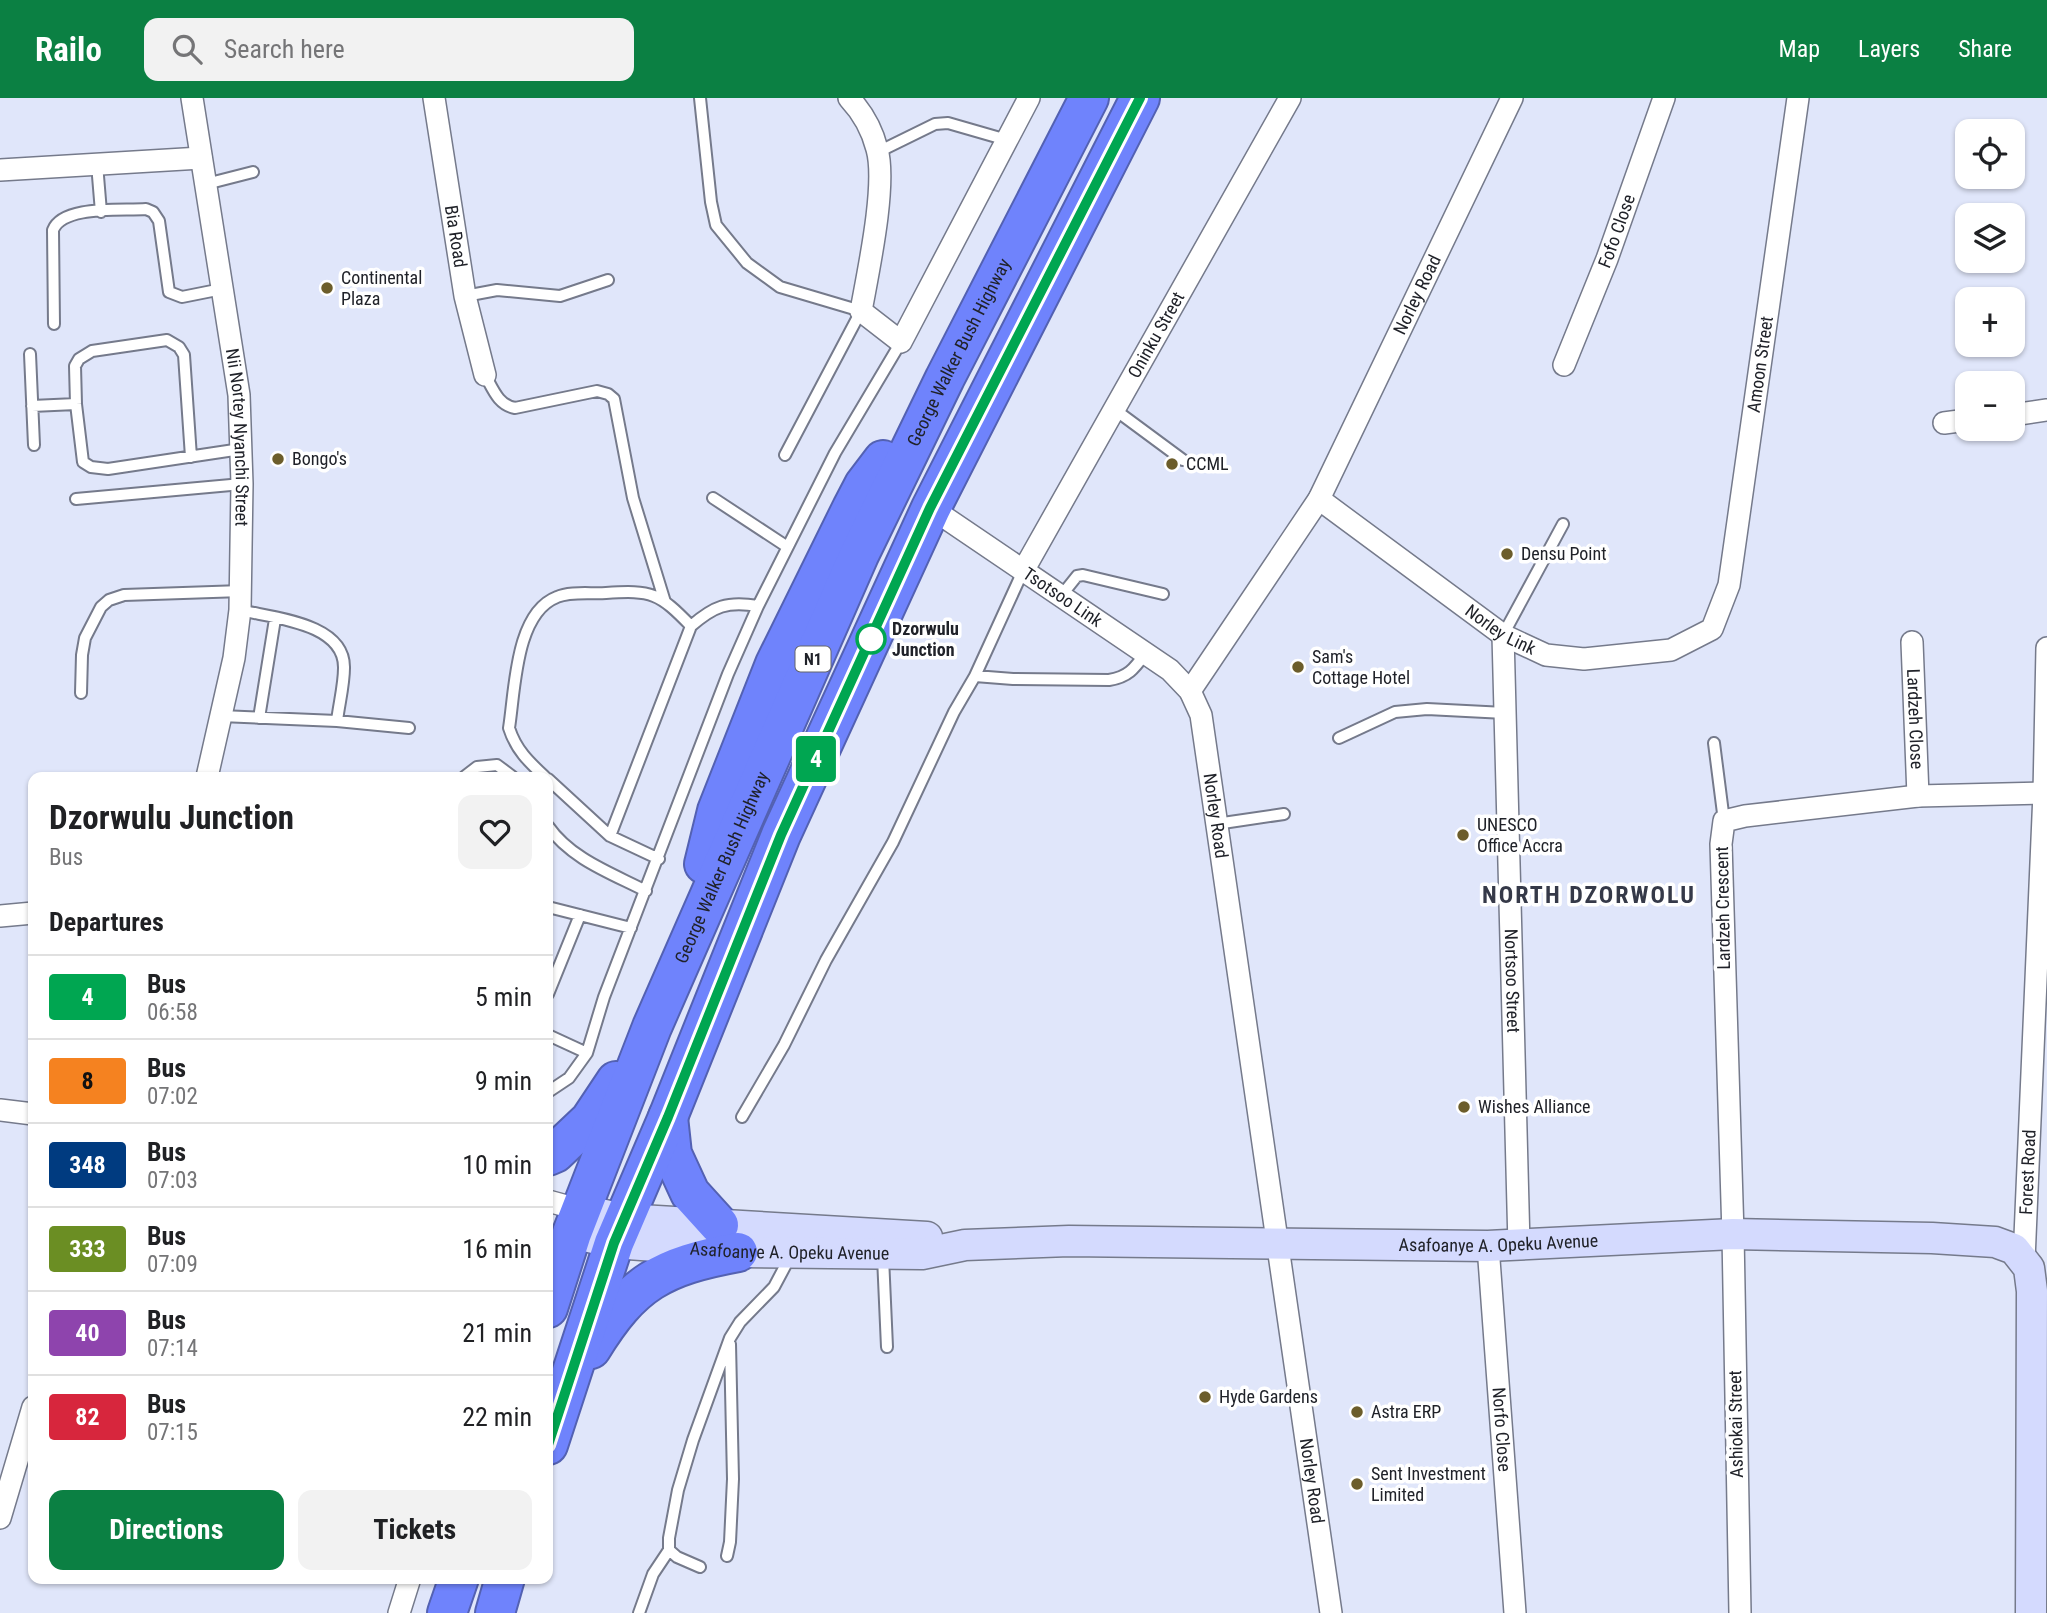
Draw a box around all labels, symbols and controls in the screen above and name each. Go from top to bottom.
search box [144,18,634,81]
text: Railo [35,30,102,69]
icon: search [168,30,206,68]
text: Search here [224,34,345,64]
text: Map [1779,35,1820,63]
text: Layers [1858,35,1920,63]
text: Share [1958,35,2012,63]
map controls [1955,119,2025,441]
button: locate [1955,119,2025,189]
street label: Fofo Close [1594,191,1639,271]
button: layers [1955,203,2025,273]
street label: Bia Road [441,204,471,269]
street label: Norley Road [1389,251,1445,338]
street label: George Walker Bush Highway [903,254,1015,449]
place label: Continental Plaza [341,267,422,309]
marker: Continental Plaza [319,280,335,296]
button: + [1955,287,2025,357]
street label: Oninku Street [1123,288,1188,382]
street label: Amoon Street [1743,315,1777,414]
street label: Nii Nortey Nyanchi Street [222,347,253,527]
button: − [1955,371,2025,441]
place label: Bongo's [292,448,347,469]
marker: Bongo's [270,451,286,467]
place label: CCML [1186,453,1229,474]
marker: CCML [1164,456,1180,472]
place label: Densu Point [1521,543,1607,564]
marker: Densu Point [1499,546,1515,562]
street label: Tsotsoo Link [1019,563,1106,631]
street label: Norley Link [1461,600,1539,659]
place label: Dzorwulu Junction [892,618,959,660]
marker: Dzorwulu Junction [856,624,886,654]
road number: N1 [796,646,830,672]
place label: Sam's Cottage Hotel [1312,646,1410,688]
marker: Sam's Cottage Hotel [1290,659,1306,675]
street label: Lardzeh Close [1903,668,1928,770]
line badge: 4 [793,736,839,782]
text: 4 [810,745,822,773]
street label: George Walker Bush Highway [670,768,773,966]
street label: Norley Road [1200,772,1233,860]
button: heart [458,795,532,869]
text: Dzorwulu Junction [49,798,294,837]
place label: UNESCO Office Accra [1477,814,1563,856]
marker: UNESCO Office Accra [1455,827,1471,843]
text: Bus [49,844,83,871]
street label: Lardzeh Crescent [1711,846,1734,970]
district label: NORTH DZORWOLU [1482,881,1696,909]
text: Departures [49,907,164,937]
street label: Nortsoo Street [1501,929,1524,1033]
text: Bus [147,969,186,999]
text: 5 min [475,982,532,1012]
text: 4 [81,983,94,1011]
text: 06:58 [147,999,198,1026]
text: Bus [147,1053,186,1083]
text: 9 min [475,1066,532,1096]
text: 8 [81,1067,94,1095]
text: 07:02 [147,1083,198,1110]
place label: Wishes Alliance [1478,1096,1590,1117]
marker: Wishes Alliance [1456,1099,1472,1115]
street label: Forest Road [2015,1129,2040,1215]
text: Bus [147,1137,186,1167]
text: 10 min [462,1150,532,1180]
text: 348 [69,1151,106,1179]
text: 07:03 [147,1167,198,1194]
text: Bus [147,1221,186,1251]
street label: Asafoanye A. Opeku Avenue [1399,1230,1599,1256]
text: 16 min [462,1234,532,1264]
text: 333 [69,1235,106,1263]
street label: Asafoanye A. Opeku Avenue [689,1238,889,1264]
text: 07:09 [147,1251,198,1278]
text: Bus [147,1305,186,1335]
text: 21 min [462,1318,532,1348]
text: 40 [75,1319,100,1347]
text: 07:14 [147,1335,198,1362]
street label: Ashiokai Street [1724,1370,1747,1478]
place label: Hyde Gardens [1219,1386,1318,1407]
street label: Norfo Close [1488,1386,1516,1473]
text: Bus [147,1389,186,1419]
marker: Hyde Gardens [1197,1389,1213,1405]
place label: Astra ERP [1371,1401,1441,1422]
text: 22 min [462,1402,532,1432]
text: 82 [75,1403,100,1431]
marker: Astra ERP [1349,1404,1365,1420]
text: 07:15 [147,1419,198,1446]
street label: Norley Road [1296,1437,1329,1525]
place label: Sent Investment Limited [1371,1463,1486,1505]
marker: Sent Investment Limited [1349,1476,1365,1492]
button: Directions [49,1490,284,1570]
button: Tickets [298,1490,532,1570]

